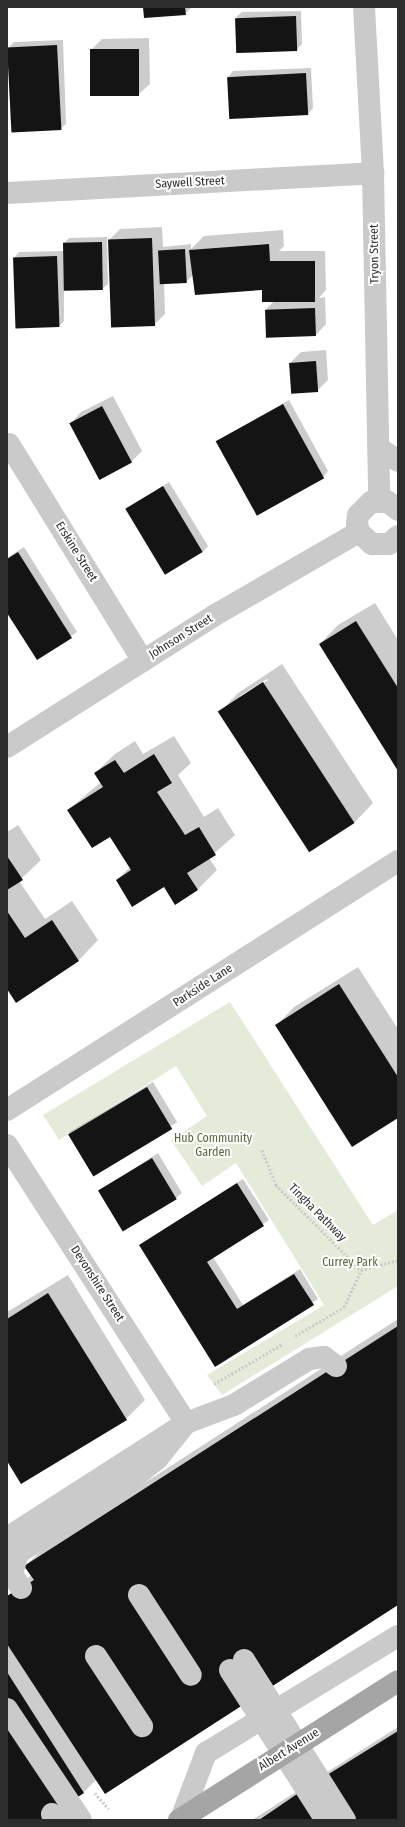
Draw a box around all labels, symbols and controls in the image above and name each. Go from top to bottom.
street label: Saywell Street [155,174,225,192]
street label: Tryon Street [367,224,383,284]
street label: Erskine Street [52,519,100,585]
street label: Johnson Street [147,612,215,662]
street label: Parkside Lane [171,961,235,1011]
park label: Hub Community Garden [174,1132,252,1160]
street label: Tingha Pathway [285,1181,349,1245]
street label: Devonshire Street [67,1243,127,1325]
park label: Currey Park [322,1256,378,1270]
street label: Albert Avenue [256,1726,322,1774]

